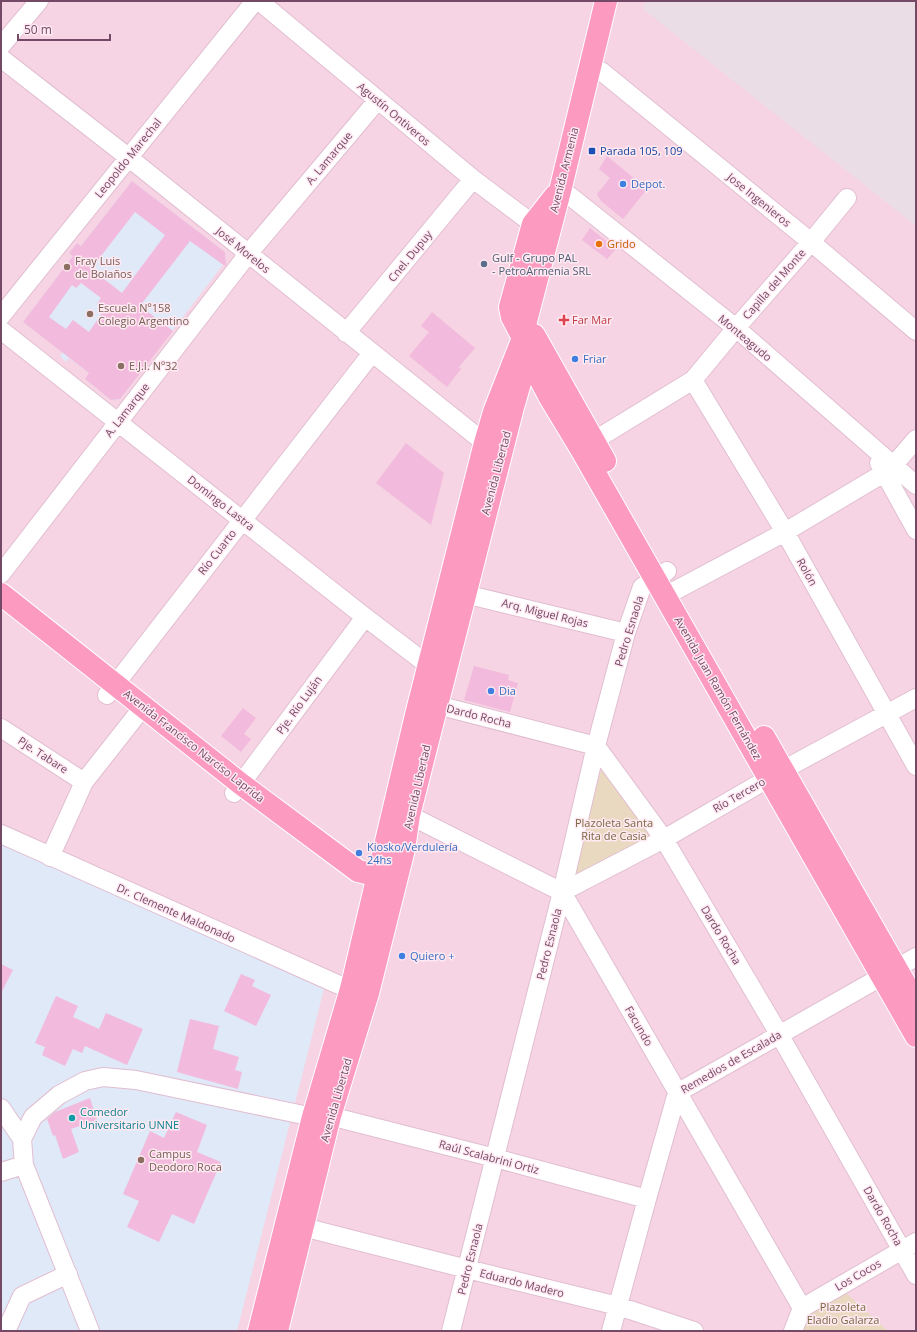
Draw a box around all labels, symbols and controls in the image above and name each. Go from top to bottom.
scale bar [18,16,110,42]
text: 50 m [24,21,52,38]
street label: Agustín Ontiveros [355,79,434,149]
street label: Leopoldo Marechal [91,115,164,201]
street label: Avenida Armenia [546,126,581,214]
street label: A. Lamarque [302,128,355,187]
place label: Parada 105, 109 [600,143,682,158]
marker: Parada 105, 109 [587,146,597,156]
street label: Jose Ingenieros [724,169,794,230]
place label: Depot. [631,176,665,191]
marker: Depot. [618,179,628,189]
street label: José Morelos [212,222,274,276]
street label: Cnel. Dupuy [384,226,435,285]
place label: Grido [607,236,636,251]
marker: Grido [594,239,604,249]
street label: Capilla del Monte [739,245,808,322]
place label: Gulf - Grupo PAL - PetroArmenia SRL [492,250,591,278]
place label: Fray Luis de Bolaños [75,253,132,281]
marker: Gulf - Grupo PAL - PetroArmenia SRL [479,259,489,269]
marker: Fray Luis de Bolaños [62,262,72,272]
place label: Escuela Nº158 Colegio Argentino [98,300,190,328]
marker: Escuela Nº158 Colegio Argentino [85,309,95,319]
street label: Monteagudo [715,311,776,365]
place label: Far Mar [572,312,612,327]
marker: Far Mar [559,315,569,325]
place label: Friar [583,351,607,366]
marker: Friar [570,354,580,364]
place label: E.J.I. Nº32 [129,358,178,373]
marker: E.J.I. Nº32 [116,361,126,371]
street label: A. Lamarque [101,379,153,440]
street label: Avenida Libertad [477,429,514,517]
street label: Domingo Lastra [185,472,258,534]
street label: Río Cuarto [194,526,239,578]
street label: Rolón [794,555,821,588]
street label: Pedro Esnaola [611,594,646,668]
street label: Arq. Miguel Rojas [500,595,590,631]
street label: Avenida Juan Ramón Fernández [671,614,766,762]
street label: Pje. Río Luján [272,673,325,737]
place label: Dia [499,683,516,698]
street label: Avenida Francisco Narciso Laprida [121,686,268,805]
marker: Dia [486,686,496,696]
street label: Dardo Rocha [445,700,513,731]
street label: Pje. Tabare [15,733,71,776]
street label: Avenida Libertad [399,743,434,831]
street label: Río Tercero [710,773,768,816]
park label: Plazoleta Santa Rita de Casia [575,815,653,843]
place label: Kiosko/Verdulería 24hs [367,839,458,867]
marker: Kiosko/Verdulería 24hs [354,848,364,858]
street label: Dr. Clemente Maldonado [114,880,238,946]
street label: Dardo Rocha [698,902,745,967]
street label: Pedro Esnaola [532,907,565,981]
place label: Quiero + [410,948,455,963]
marker: Quiero + [397,951,407,961]
street label: Facundo [622,1003,657,1049]
street label: Remedios de Escalada [678,1027,784,1097]
street label: Avenida Libertad [316,1056,355,1144]
place label: Comedor Universitario UNNE [80,1104,179,1132]
marker: Comedor Universitario UNNE [67,1113,77,1123]
street label: Raúl Scalabrini Ortiz [438,1136,541,1177]
place label: Campus Deodoro Roca [149,1146,222,1174]
marker: Campus Deodoro Roca [136,1155,146,1165]
street label: Dardo Rocha [860,1183,907,1248]
street label: Pedro Esnaola [453,1222,486,1296]
street label: Los Cocos [832,1255,884,1294]
street label: Eduardo Madero [478,1265,566,1300]
park label: Plazoleta Eladio Galarza [807,1299,879,1327]

